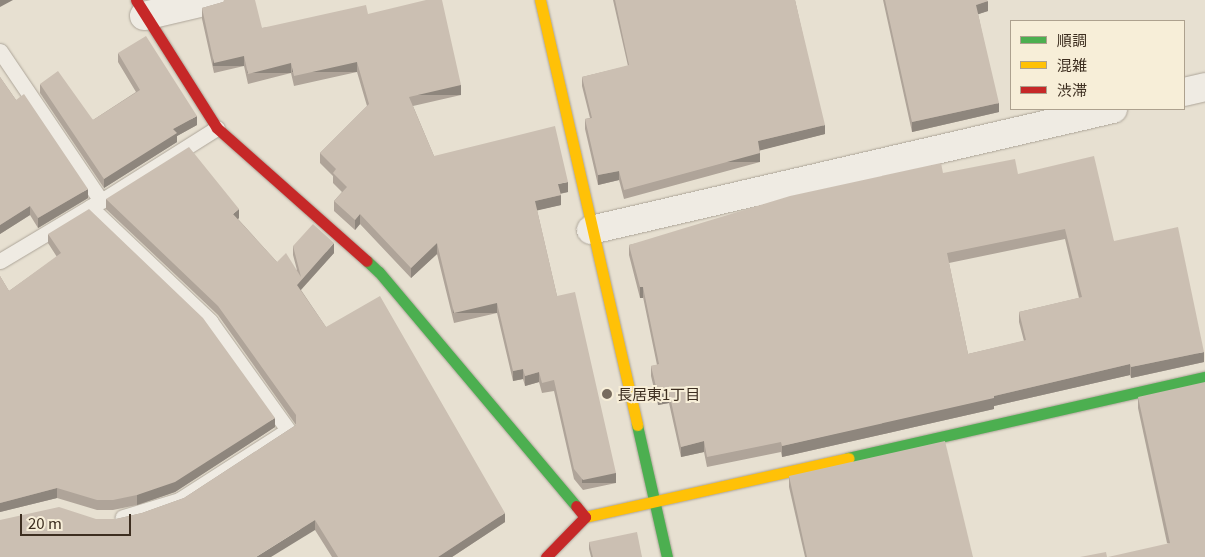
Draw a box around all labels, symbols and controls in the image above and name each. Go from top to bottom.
legend [1010,20,1185,110]
text: 順調 [1057,29,1087,50]
text: 混雑 [1057,54,1087,75]
text: 渋滞 [1057,79,1087,100]
place label: 長居東1丁目 [617,385,700,403]
marker: 長居東1丁目 [601,388,613,400]
scale bar [22,504,134,536]
text: 20 m [28,512,62,533]

